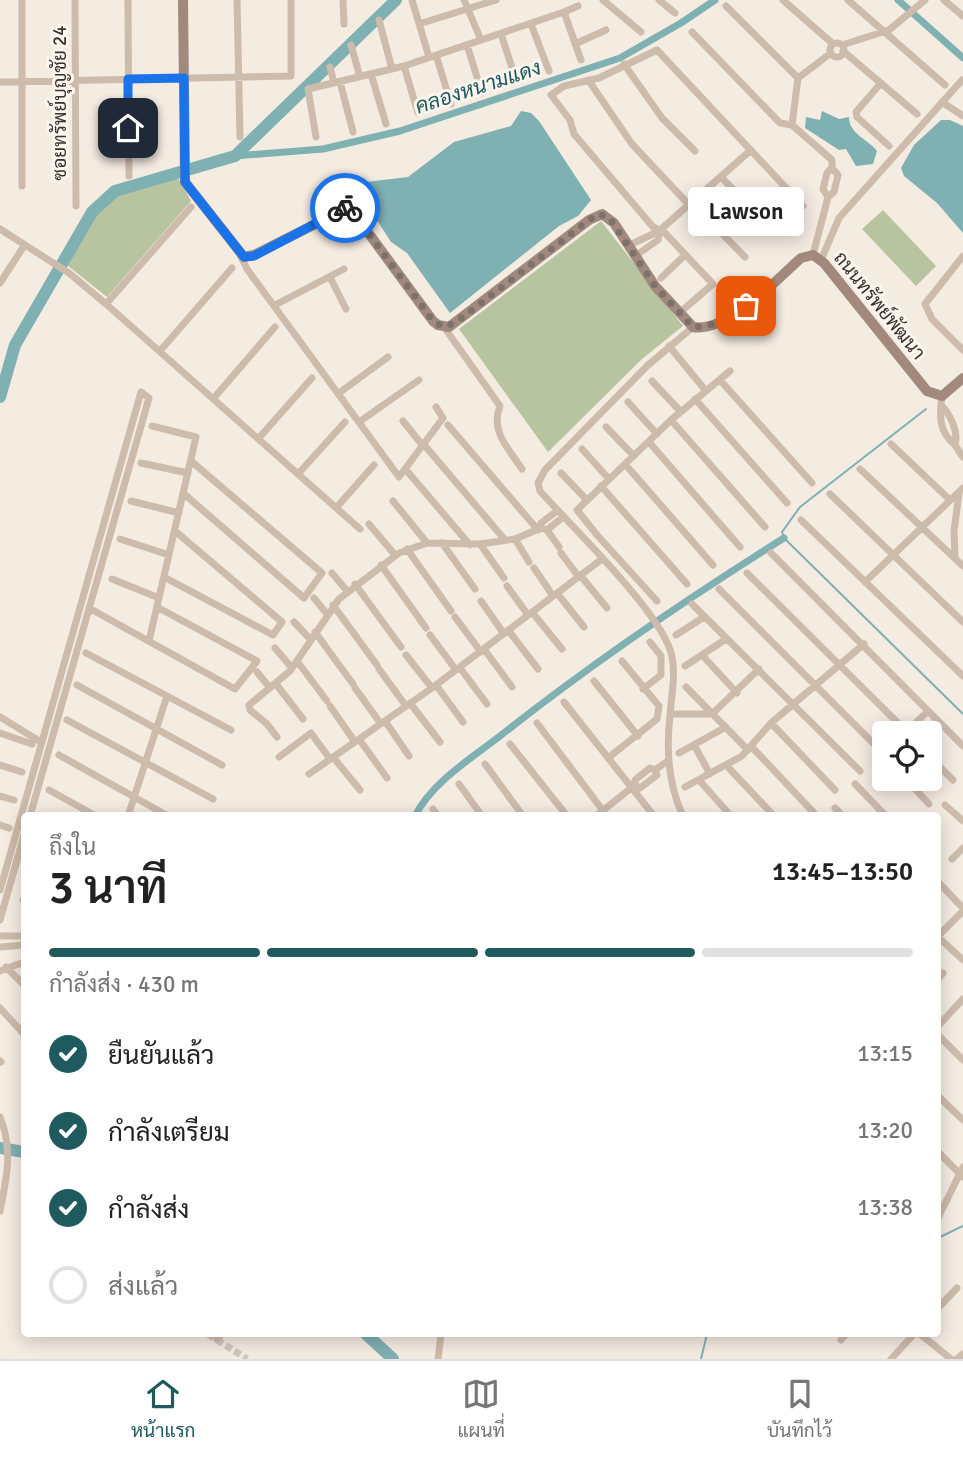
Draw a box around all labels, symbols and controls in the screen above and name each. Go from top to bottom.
street label: ซอยทรัพย์บุญชัย 24 [47,25,72,181]
water label: คลองหนามแดง [412,54,544,120]
pin [98,98,158,158]
icon: home [109,109,147,147]
courier [310,173,380,243]
callout: Lawson [688,187,804,236]
icon: bike [326,189,364,227]
text: Lawson [708,197,784,226]
street label: ถนนทรัพย์พัฒนา [828,246,931,365]
pin [716,276,776,336]
icon: bag [727,287,765,325]
map controls [872,721,942,791]
button: locate [872,721,942,791]
text: ถึงใน [49,833,96,862]
text: 13:45–13:50 [772,856,913,888]
text: 3 นาที [49,860,168,916]
text: กำลังส่ง · 430 m [49,970,199,999]
icon: check [49,1035,87,1073]
text: 13:15 [857,1039,913,1068]
text: ยืนยันแล้ว [108,1040,214,1072]
icon: check [49,1112,87,1150]
text: 13:20 [857,1116,913,1145]
text: กำลังเตรียม [108,1117,230,1149]
icon: check [49,1189,87,1227]
text: 13:38 [857,1193,913,1222]
text: กำลังส่ง [108,1194,189,1226]
text: ส่งแล้ว [108,1271,178,1303]
tab: หน้าแรก [131,1375,196,1443]
tab: แผนที่ [458,1375,505,1443]
tab: บันทึกไว้ [767,1375,832,1443]

